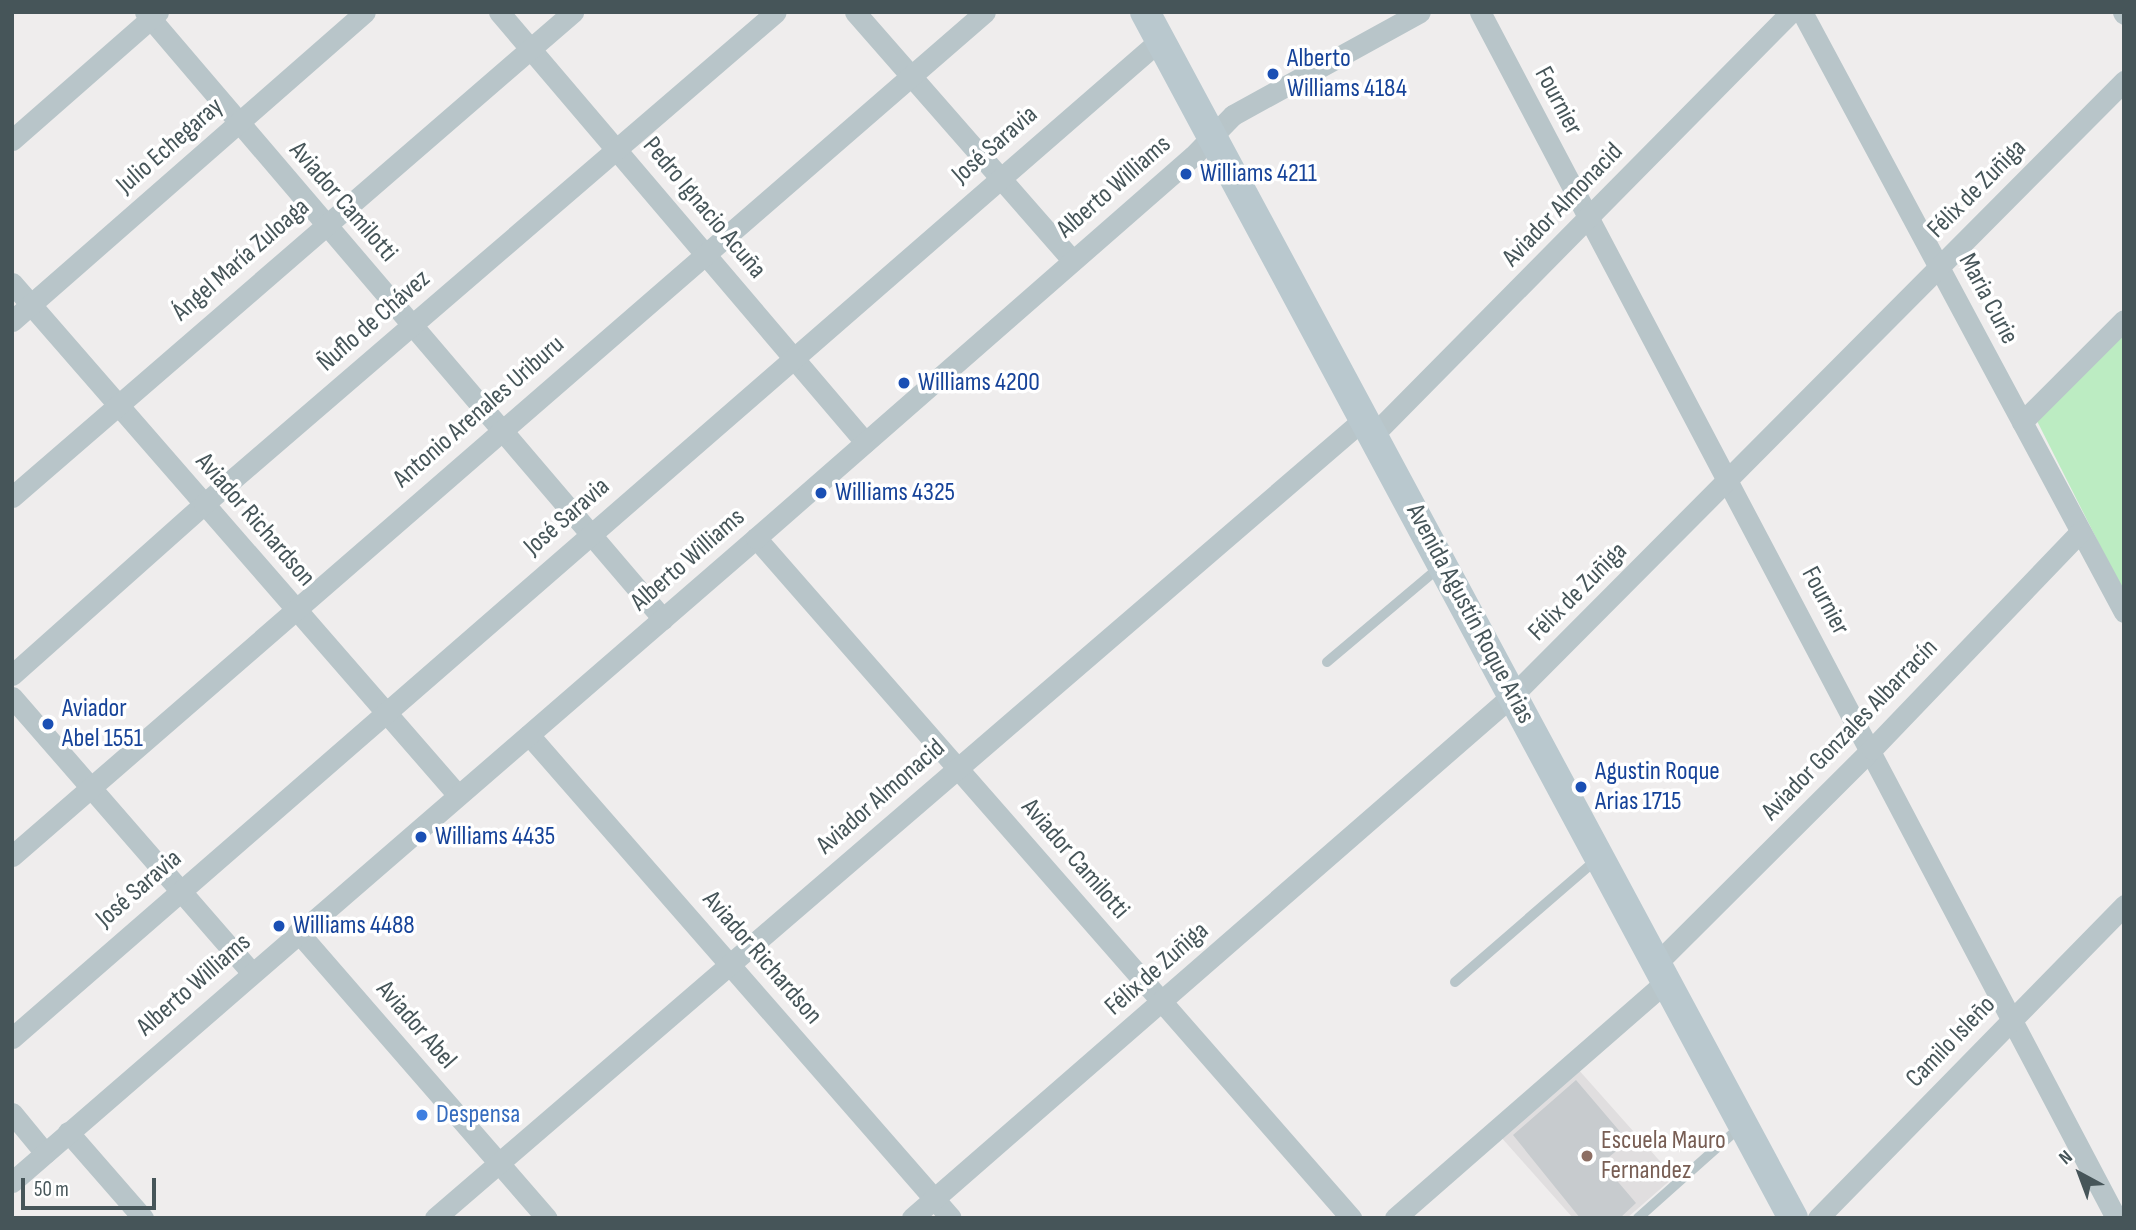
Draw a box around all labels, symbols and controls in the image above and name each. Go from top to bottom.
place label: Alberto Williams 4184 [1287,43,1407,104]
street label: Fournier [1527,62,1589,140]
marker: Alberto Williams 4184 [1265,66,1281,82]
street label: Julio Echegaray [110,91,230,201]
street label: José Saravia [946,99,1044,191]
street label: Alberto Williams [1051,129,1177,245]
street label: Pedro Ignacio Acuña [636,131,772,285]
street label: Félix de Zuñiga [1921,133,2033,245]
street label: Aviador Camilotti [282,136,404,268]
street label: Aviador Almonacid [1496,137,1630,273]
place label: Williams 4211 [1200,158,1317,190]
marker: Williams 4211 [1178,166,1194,182]
street label: Ángel María Zuloaga [166,192,316,328]
street label: Maria Curie [1951,248,2025,350]
street label: Ñuflo de Chávez [311,264,437,378]
street label: Antonio Arenales Uriburu [387,329,571,495]
place label: Williams 4200 [918,367,1040,399]
marker: Williams 4200 [896,375,912,391]
street label: Aviador Richardson [189,447,321,593]
street label: José Saravia [518,471,616,563]
place label: Williams 4325 [835,477,955,509]
marker: Williams 4325 [813,485,829,501]
street label: Avenida Agustín Roque Arias [1399,499,1541,729]
street label: Alberto Williams [625,502,751,618]
street label: Félix de Zuñiga [1522,536,1634,648]
street label: Fournier [1794,562,1856,640]
street label: Aviador Gonzales Albarracín [1755,633,1945,827]
place label: Aviador Abel 1551 [62,693,143,754]
marker: Aviador Abel 1551 [40,716,56,732]
street label: Aviador Almonacid [810,733,952,861]
place label: Agustin Roque Arias 1715 [1595,756,1720,818]
marker: Agustin Roque Arias 1715 [1573,779,1589,795]
street label: Aviador Camilotti [1014,793,1136,925]
place label: Williams 4435 [435,821,555,853]
marker: Williams 4435 [413,829,429,845]
street label: José Saravia [90,843,188,935]
street label: Aviador Richardson [696,885,828,1031]
place label: Williams 4488 [293,910,415,942]
street label: Félix de Zuñiga [1099,916,1215,1022]
marker: Williams 4488 [271,918,287,934]
street label: Alberto Williams [131,927,257,1043]
street label: Aviador Abel [369,975,463,1075]
street label: Camilo Isleño [1900,990,2002,1094]
place label: Despensa [436,1099,520,1131]
marker: Despensa [414,1107,430,1123]
place label: Escuela Mauro Fernandez [1601,1125,1726,1186]
north arrow [2045,1139,2115,1209]
text: N [2055,1146,2077,1170]
marker: Escuela Mauro Fernandez [1579,1148,1595,1164]
scale bar [24,1164,159,1208]
text: 50 m [34,1177,69,1202]

